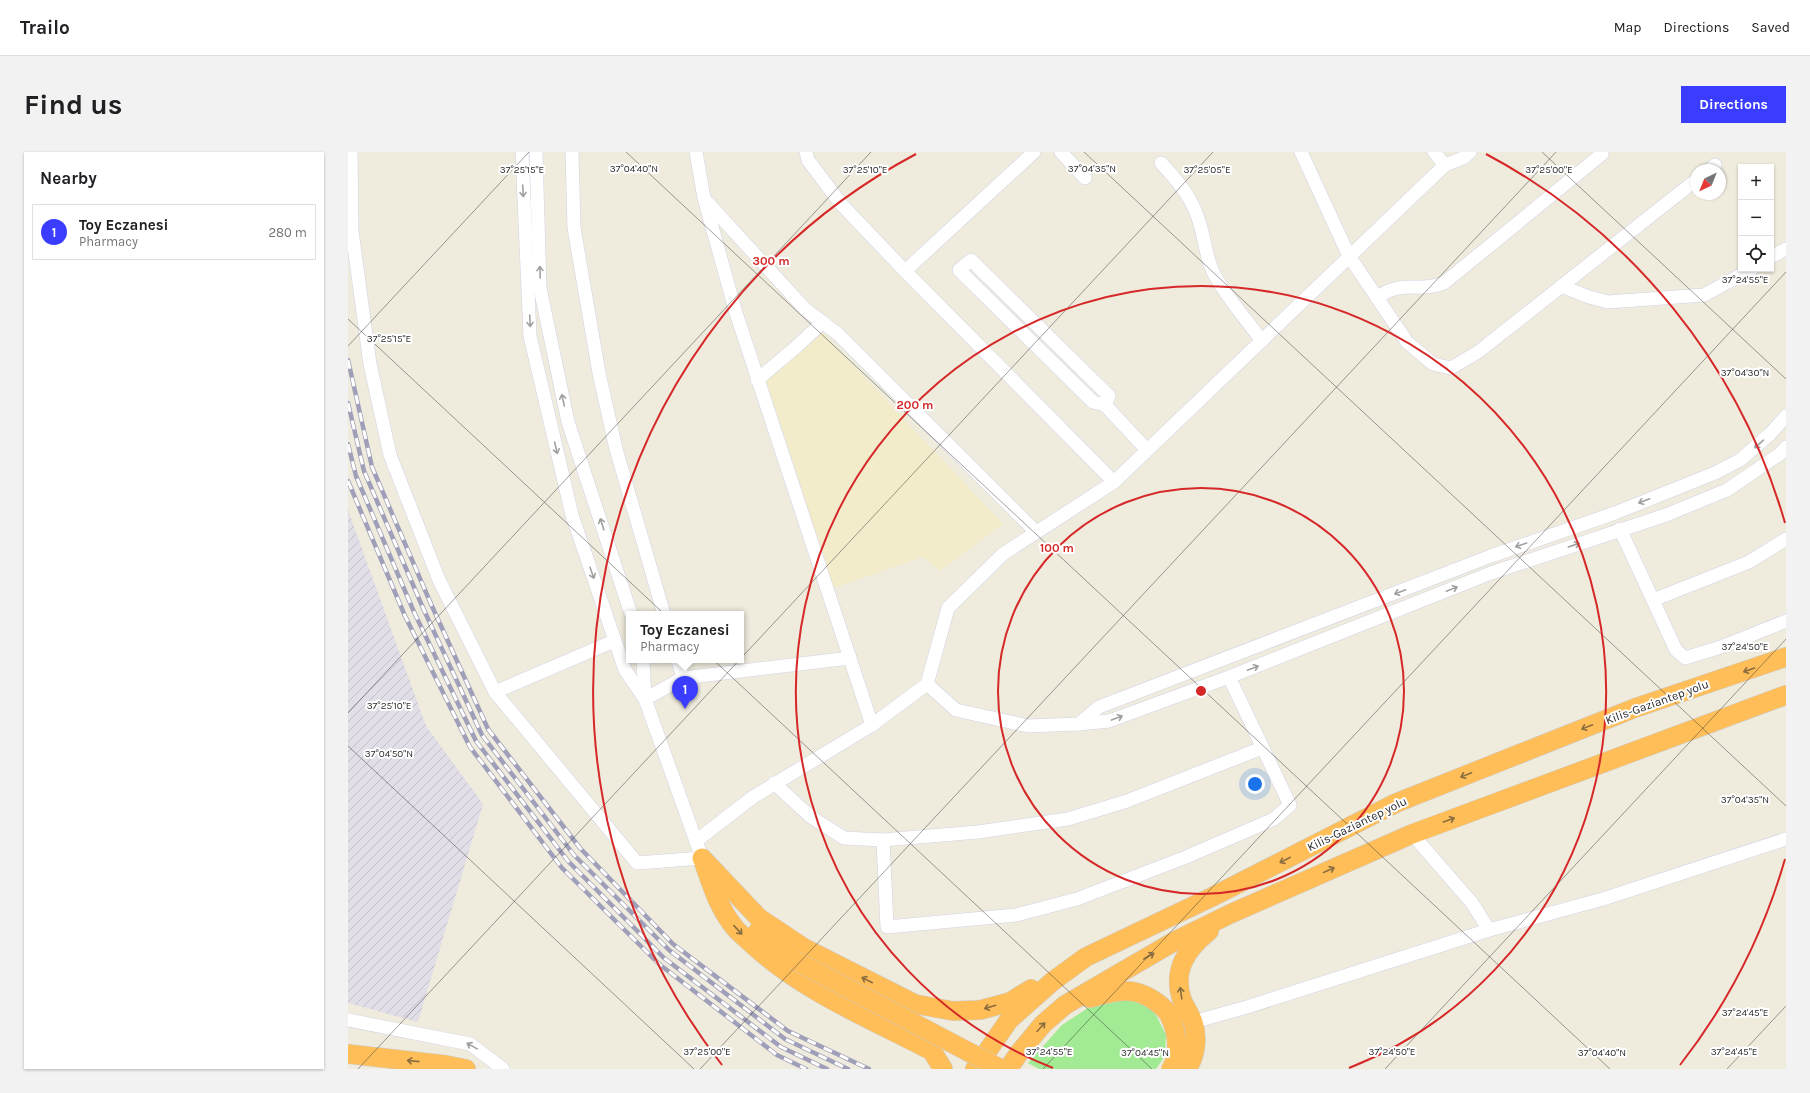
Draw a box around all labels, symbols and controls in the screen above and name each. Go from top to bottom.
text: Trailo [20,17,70,39]
text: Map [1614,19,1642,36]
text: Directions [1664,19,1729,36]
text: Saved [1751,19,1790,36]
button: Directions [1681,86,1786,123]
text: Find us [24,88,123,121]
text: 37°04'40"N [610,163,658,175]
text: 37°04'35"N [1068,163,1116,175]
text: 37°25'15"E [500,164,544,176]
text: 37°25'10"E [843,164,887,176]
text: 37°25'05"E [1183,164,1231,176]
text: 37°25'00"E [1525,164,1573,176]
north arrow [1690,164,1726,200]
map controls [1738,164,1774,272]
button: + [1738,164,1774,200]
text: Nearby [40,168,97,188]
one-way arrow [520,184,527,197]
button: − [1738,200,1774,236]
text: Toy Eczanesi [79,216,169,234]
text: 1 [52,225,56,240]
text: 280 m [269,225,307,240]
text: Pharmacy [79,234,138,249]
button: locate [1738,236,1774,272]
text: 300 m [752,254,790,268]
one-way arrow [536,266,544,279]
text: 37°24'55"E [1722,274,1768,286]
one-way arrow [526,314,533,327]
text: 37°25'15"E [367,333,411,345]
text: 37°04'30"N [1721,367,1769,379]
one-way arrow [559,393,567,406]
text: 200 m [897,398,933,412]
one-way arrow [1754,439,1764,448]
one-way arrow [553,441,561,454]
one-way arrow [1638,498,1650,506]
one-way arrow [597,518,605,530]
text: 100 m [1040,541,1074,555]
one-way arrow [1567,541,1580,548]
one-way arrow [1516,542,1528,550]
one-way arrow [588,566,596,578]
one-way arrow [1445,585,1457,593]
one-way arrow [1394,588,1406,596]
popup [626,611,744,663]
text: Toy Eczanesi [640,621,730,639]
text: Pharmacy [640,639,699,654]
text: 37°24'50"E [1722,641,1769,653]
one-way arrow [1246,663,1258,671]
one-way arrow [1743,666,1755,674]
pin: 1 [672,676,698,709]
street label: Kilis-Gaziantep yolu [1603,677,1711,727]
centre of rings [1194,684,1208,698]
text: 37°25'10"E [367,700,411,712]
one-way arrow [1111,713,1123,721]
one-way arrow [1582,724,1594,732]
text: 37°04'50"N [365,748,413,760]
one-way arrow [1461,772,1473,780]
your location [1245,774,1265,794]
street label: Kilis-Gaziantep yolu [1305,794,1409,854]
text: 37°04'35"N [1721,794,1769,806]
one-way arrow [1443,816,1455,824]
one-way arrow [1279,857,1291,864]
one-way arrow [1323,866,1335,874]
one-way arrow [733,925,742,935]
one-way arrow [1143,952,1155,960]
one-way arrow [861,976,873,983]
one-way arrow [1177,987,1185,1000]
one-way arrow [984,1004,997,1011]
text: 37°24'45"E [1722,1007,1768,1019]
one-way arrow [1036,1022,1045,1032]
one-way arrow [466,1042,478,1049]
text: 37°25'00"E [683,1046,731,1058]
text: 37°24'55"E [1026,1046,1072,1058]
text: 37°24'50"E [1369,1046,1416,1058]
text: 37°24'45"E [1711,1046,1757,1058]
text: 37°04'45"N [1121,1047,1169,1059]
text: 37°04'40"N [1578,1047,1626,1059]
one-way arrow [407,1057,420,1065]

